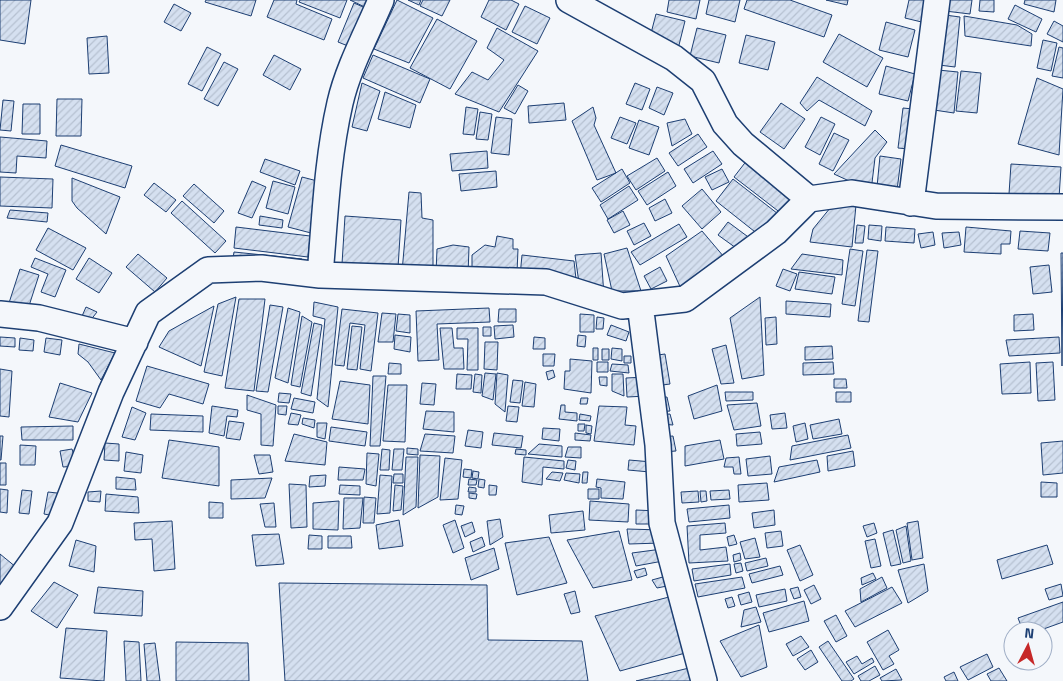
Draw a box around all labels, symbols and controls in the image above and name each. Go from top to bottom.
north arrow [1003,621,1053,671]
text: N [1023,622,1035,644]

